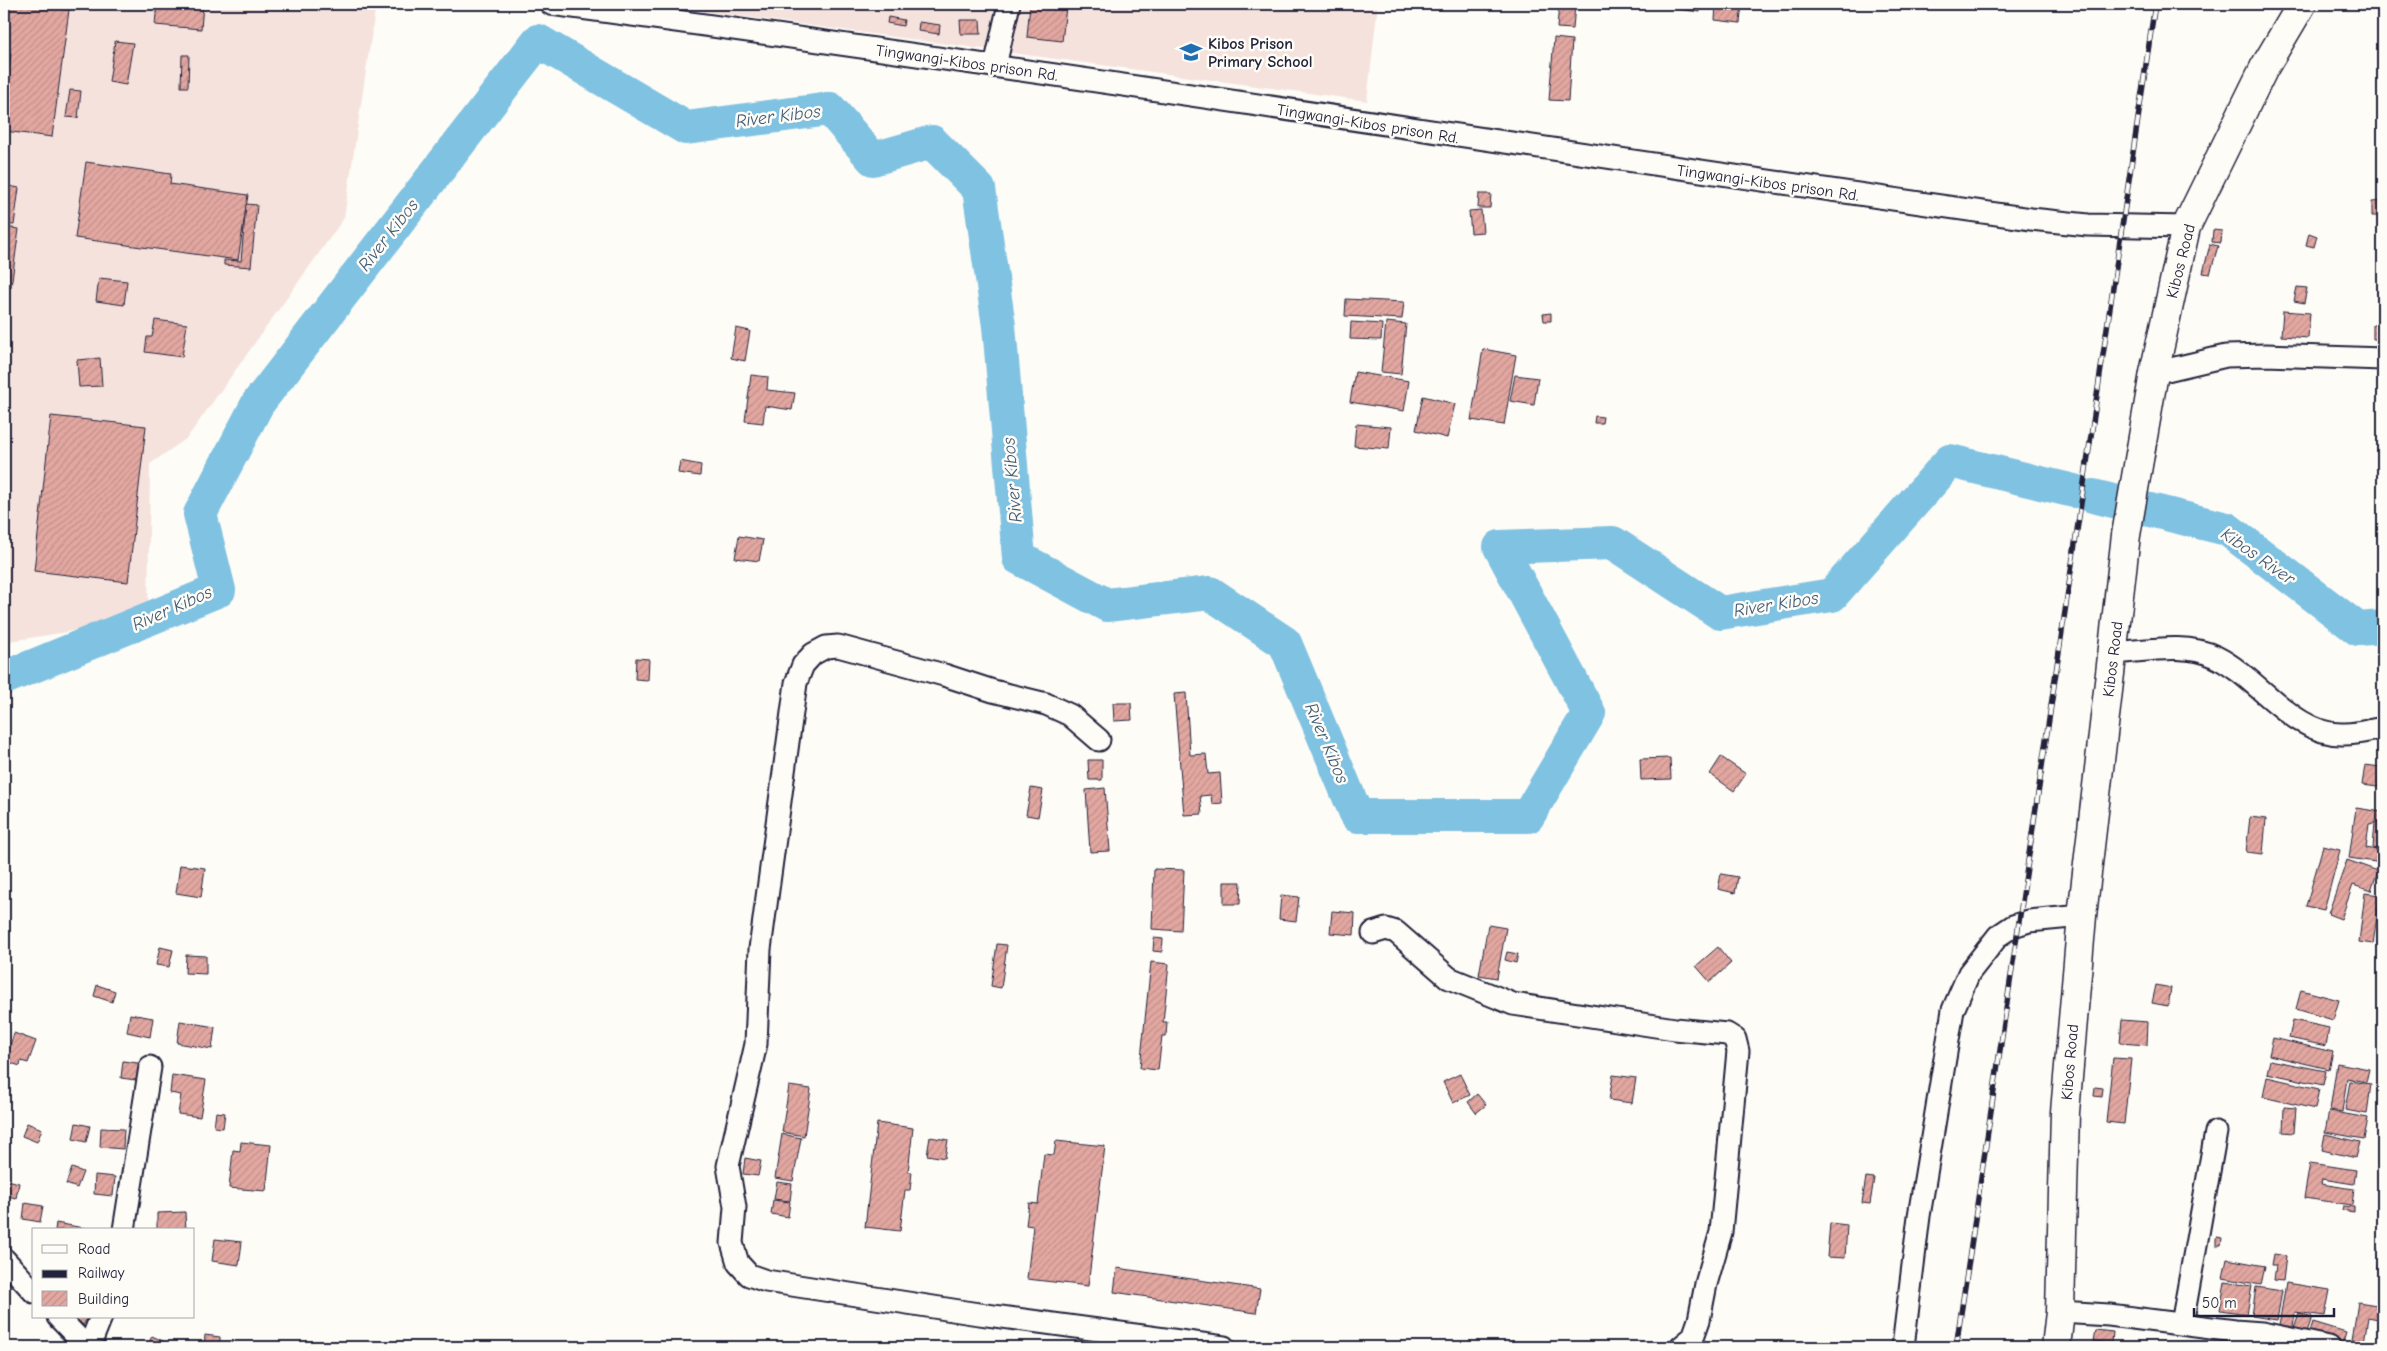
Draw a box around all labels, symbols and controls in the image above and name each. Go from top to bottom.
place label: Kibos Prison Primary School [1208,35,1313,71]
school or university icon: Kibos Prison Primary School [1178,39,1204,65]
street label: Tingwangi-Kibos prison Rd. [875,41,1059,85]
water label: River Kibos [734,101,822,132]
street label: Tingwangi-Kibos prison Rd. [1276,101,1460,147]
street label: Tingwangi-Kibos prison Rd. [1676,161,1860,205]
water label: River Kibos [354,195,423,275]
street label: Kibos Road [2163,222,2199,300]
water label: River Kibos [998,436,1027,523]
water label: Kibos River [2217,523,2299,590]
water label: River Kibos [129,581,216,635]
water label: River Kibos [1732,587,1820,622]
street label: Kibos Road [2099,620,2127,698]
water label: River Kibos [1300,700,1353,787]
street label: Kibos Road [2058,1023,2082,1101]
legend [32,1228,195,1318]
text: Road [78,1240,110,1258]
text: Railway [78,1264,125,1282]
scale bar [2194,1286,2334,1318]
text: Building [78,1290,129,1308]
text: 50 m [2202,1294,2237,1312]

